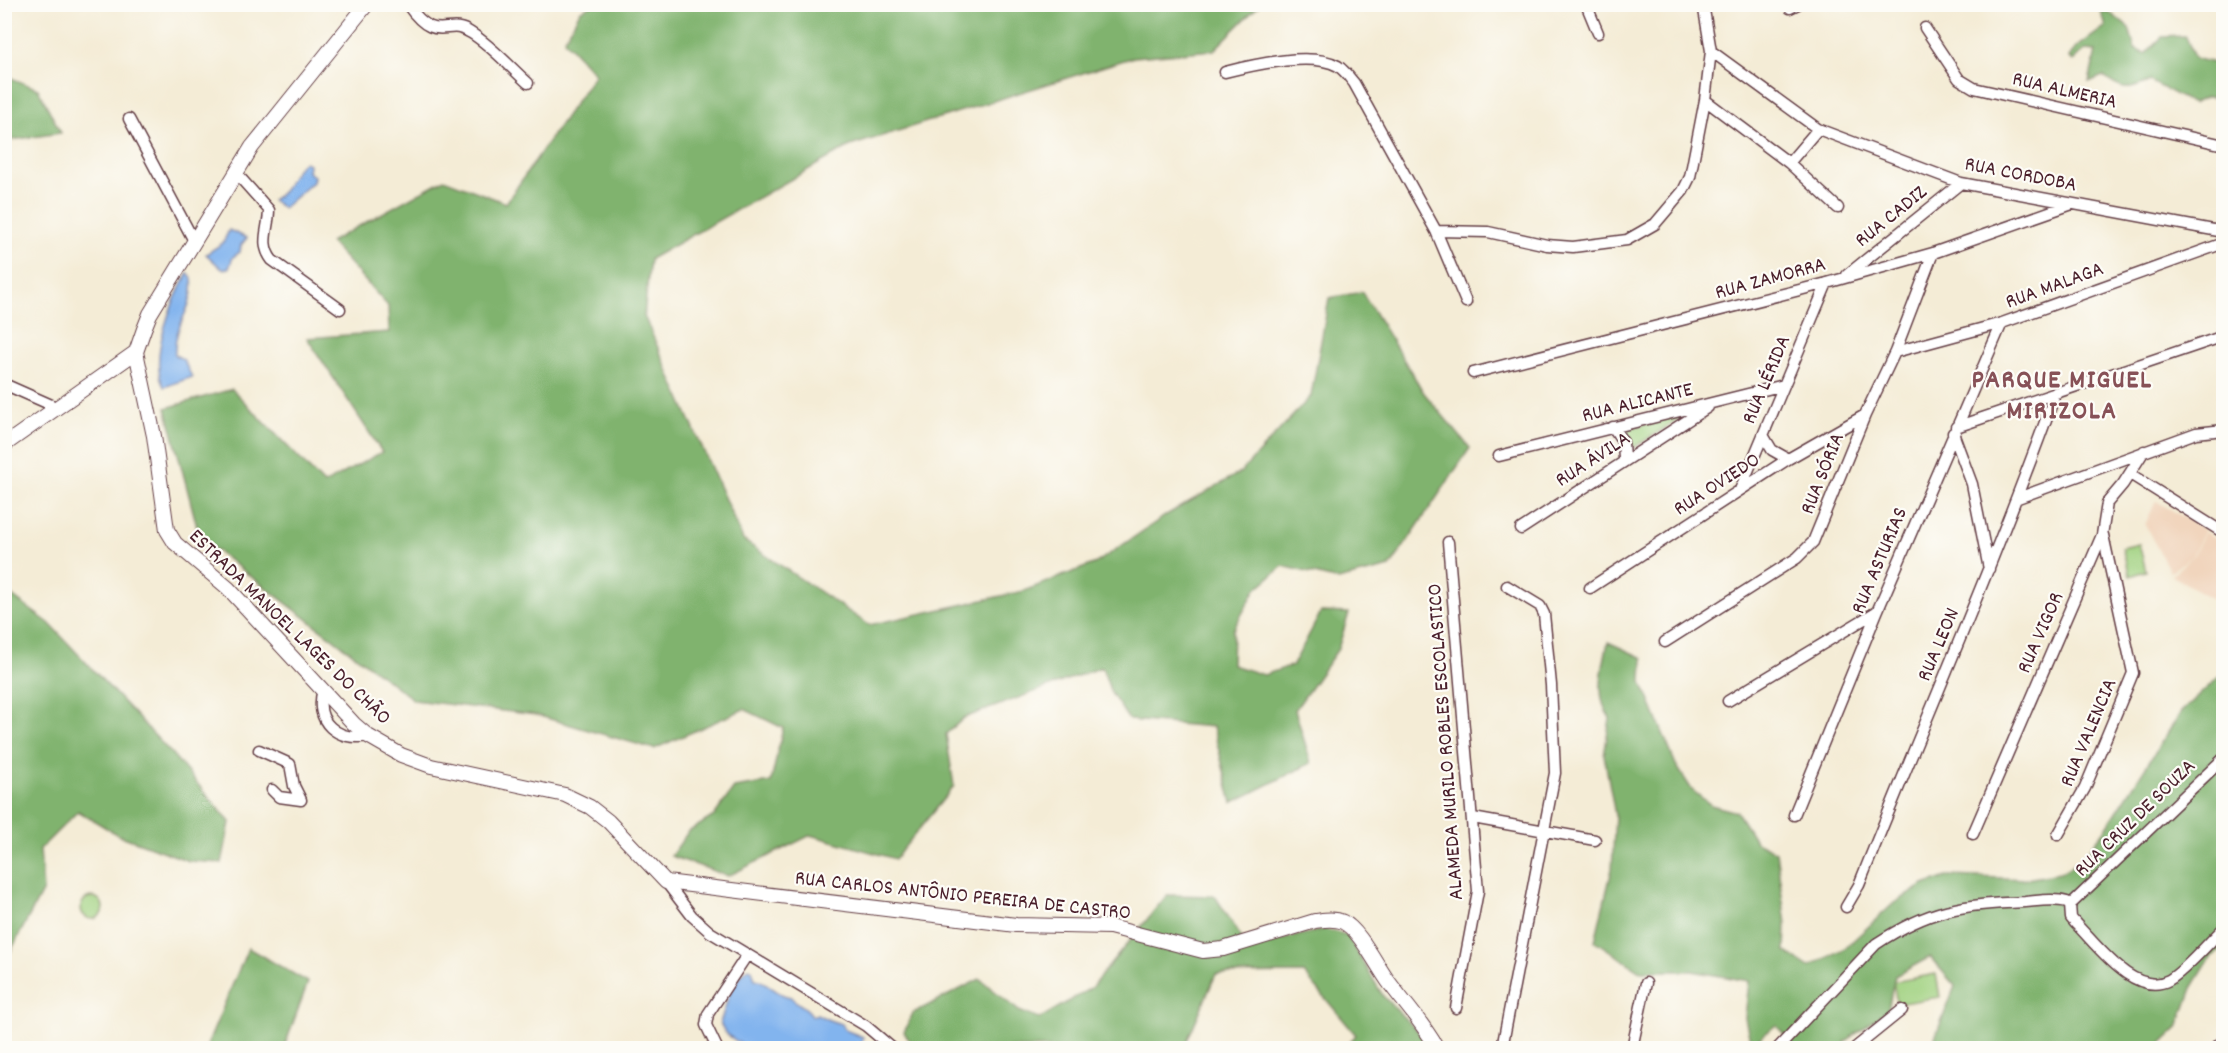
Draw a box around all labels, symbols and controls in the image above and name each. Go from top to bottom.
street label: RUA ALMERIA [2009,65,2120,119]
street label: RUA CORDOBA [1962,150,2079,202]
street label: RUA CADIZ [1849,178,1935,256]
street label: RUA ZAMORRA [1712,251,1830,309]
street label: RUA MALAGA [2002,255,2108,318]
street label: RUA LÉRIDA [1736,331,1800,429]
district label: PARQUE MIGUEL MIRIZOLA [1972,362,2153,432]
street label: RUA ALICANTE [1579,376,1697,432]
street label: RUA ÁVILA [1550,425,1637,496]
street label: RUA SÓRIA [1794,429,1854,519]
street label: RUA OVIEDO [1668,446,1767,525]
street label: RUA ASTURIAS [1845,503,1917,619]
street label: ESTRADA MANOEL LAGES DO CHÃO [181,523,397,733]
street label: ALAMEDA MURILO ROBLES ESCOLASTICO [1421,582,1473,901]
street label: RUA VIGOR [2011,588,2073,679]
street label: RUA LEON [1911,604,1969,687]
street label: RUA VALENCIA [2053,674,2126,792]
street label: RUA CRUZ DE SOUZA [2069,753,2204,885]
street label: RUA CARLOS ANTÔNIO PEREIRA DE CASTRO [793,864,1132,930]

